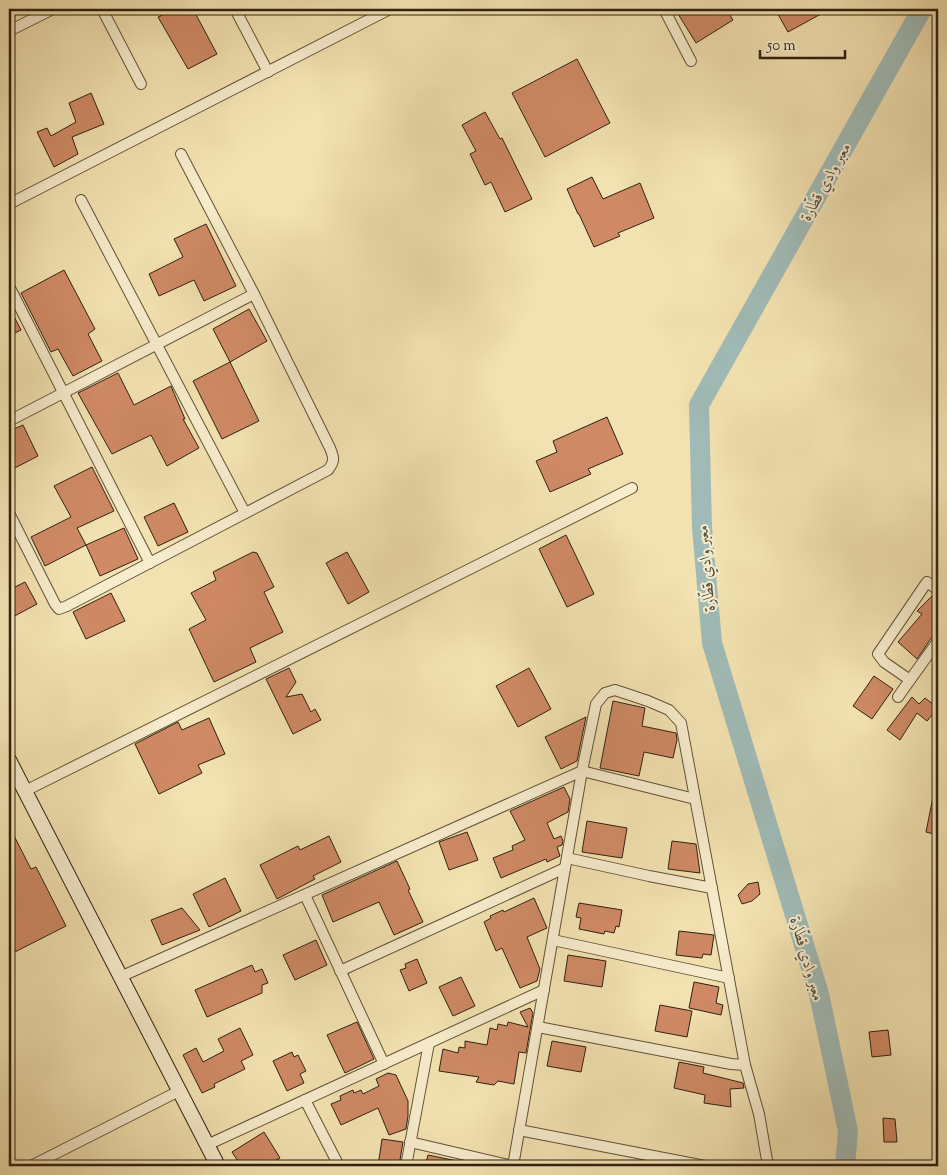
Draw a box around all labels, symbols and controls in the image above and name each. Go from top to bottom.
scale bar [760,28,844,60]
text: 50 m [766,36,796,57]
water label: معبر وادي قطّارة [794,138,858,226]
water label: معبر وادي قطّارة [690,524,723,613]
water label: معبر وادي قطّارة [782,913,830,1004]

